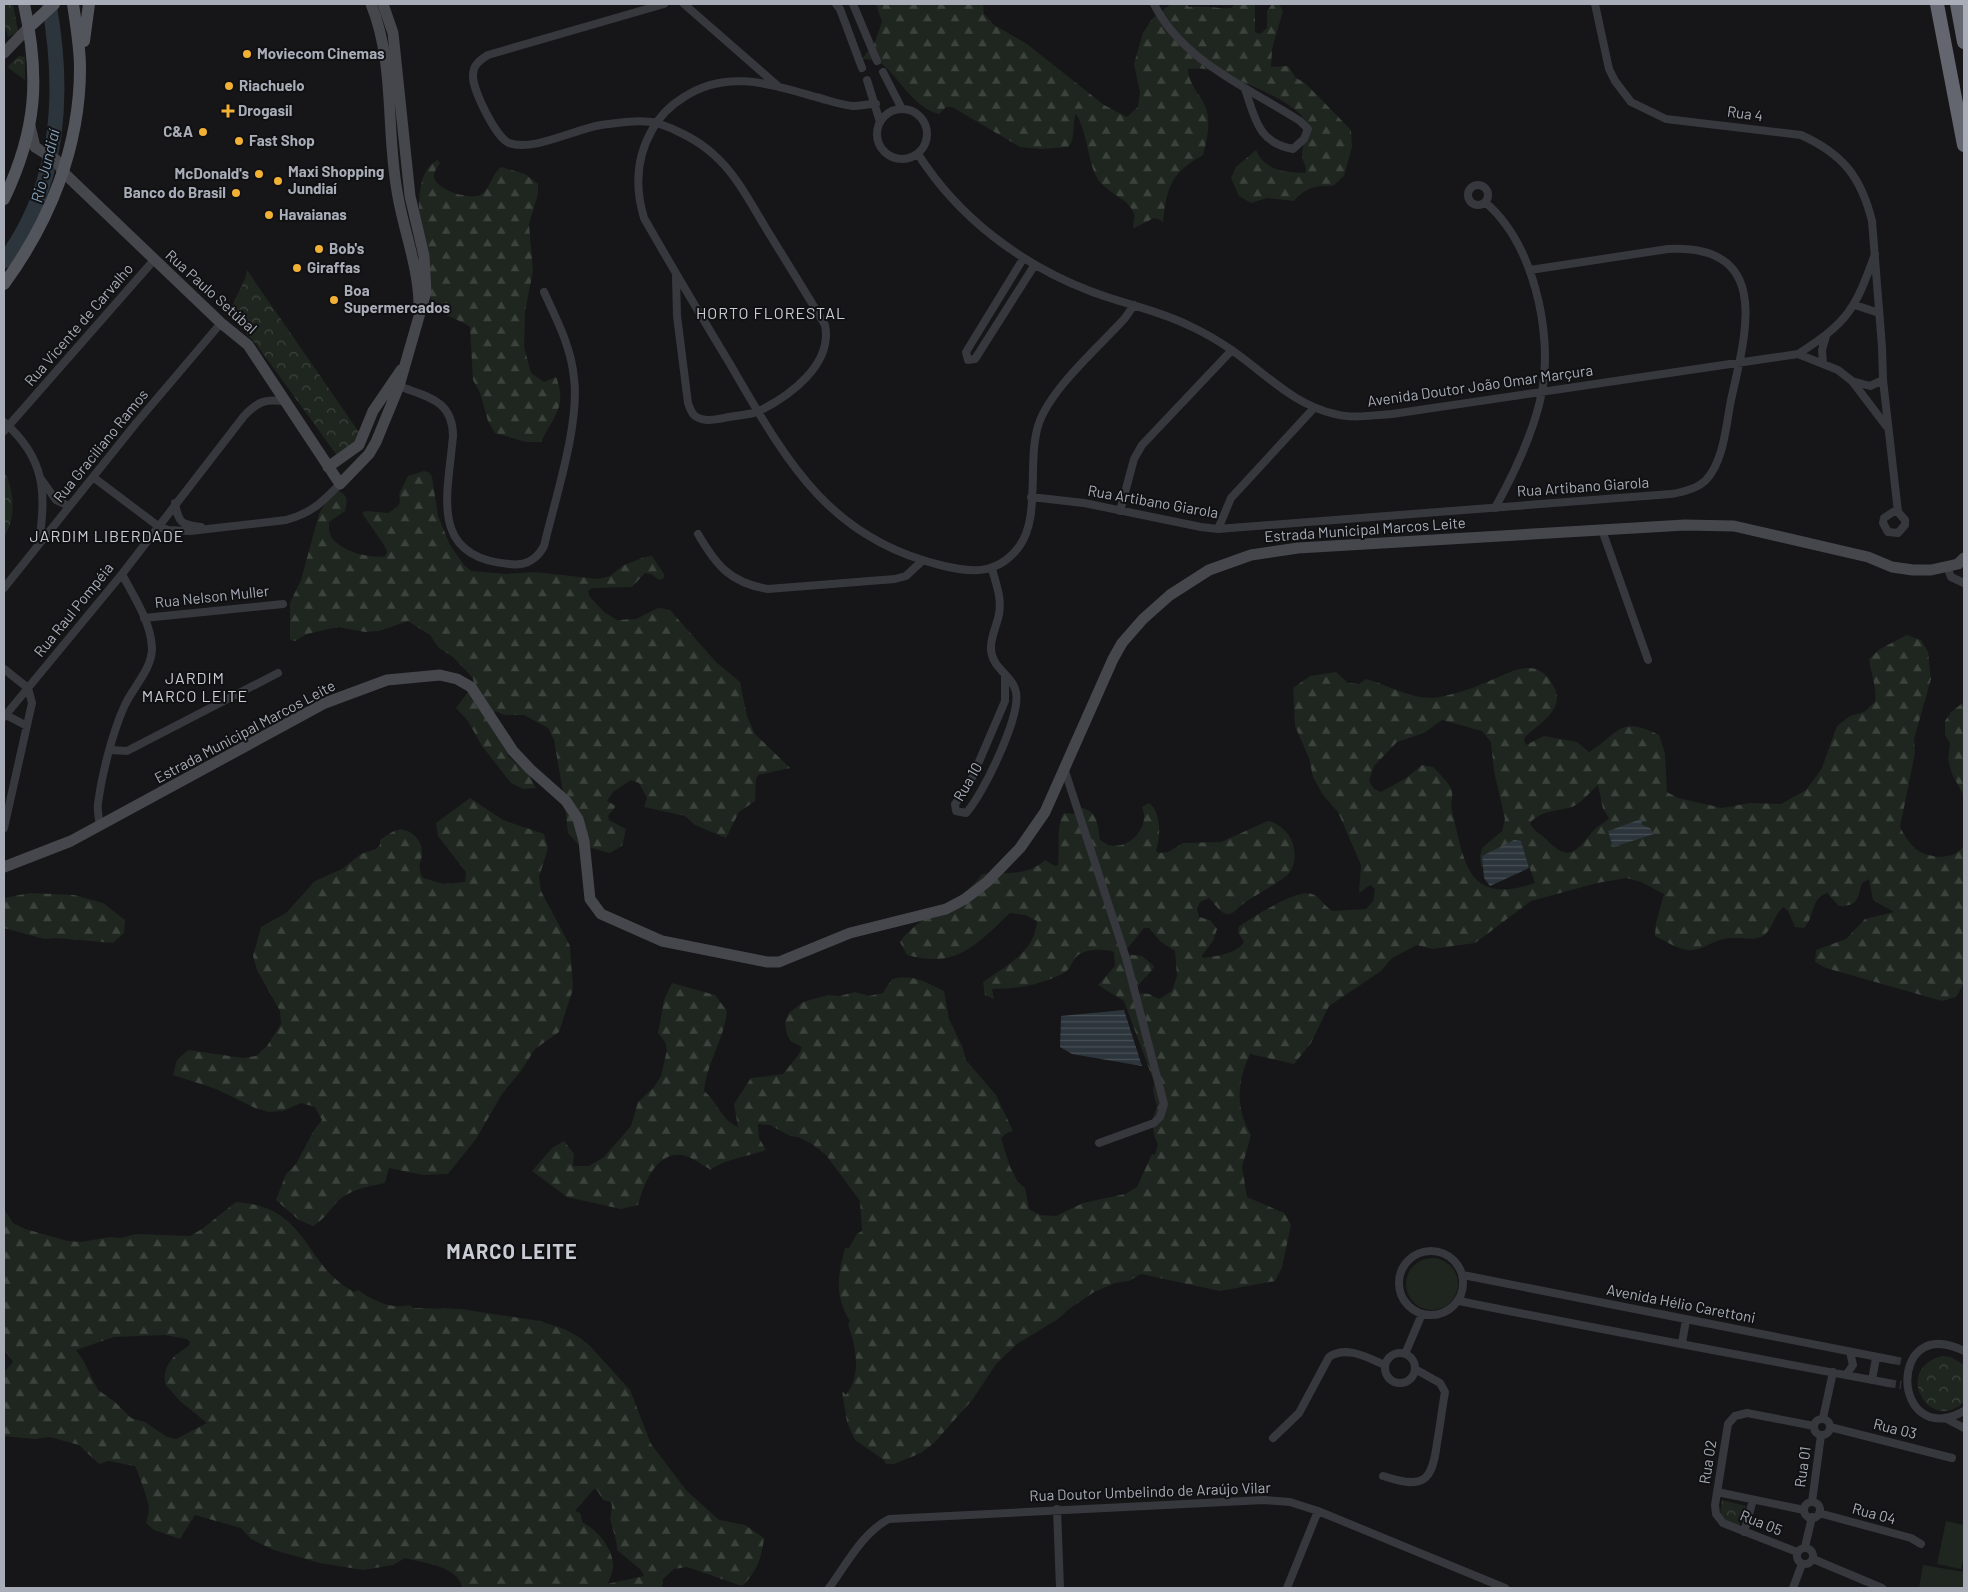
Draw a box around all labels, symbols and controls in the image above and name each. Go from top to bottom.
place label: Moviecom Cinemas [257,44,385,62]
marker: Moviecom Cinemas [241,48,253,60]
place label: Riachuelo [239,76,305,94]
marker: Riachuelo [223,80,235,92]
place label: Drogasil [238,101,292,119]
street label: Rua 4 [1726,102,1764,124]
marker: Drogasil [222,105,234,117]
place label: C&A [163,122,193,140]
water label: Rio Jundiaí [26,126,63,204]
marker: C&A [197,126,209,138]
place label: Fast Shop [249,131,315,149]
marker: Fast Shop [233,135,245,147]
place label: Maxi Shopping Jundiaí [288,162,384,197]
place label: McDonald's [175,164,249,182]
marker: McDonald's [253,168,265,180]
marker: Maxi Shopping Jundiaí [272,175,284,187]
place label: Banco do Brasil [124,183,226,201]
marker: Banco do Brasil [230,187,242,199]
place label: Havaianas [279,205,347,223]
marker: Havaianas [263,209,275,221]
place label: Bob's [329,239,365,257]
marker: Bob's [313,243,325,255]
street label: Rua Paulo Setúbal [162,246,261,337]
place label: Giraffas [307,258,361,276]
street label: Rua Vicente de Carvalho [20,259,136,389]
marker: Giraffas [291,262,303,274]
place label: Boa Supermercados [344,281,451,316]
marker: Boa Supermercados [328,294,340,306]
district label: HORTO FLORESTAL [696,303,846,322]
street label: Avenida Doutor João Omar Marçura [1366,360,1594,410]
street label: Rua Graciliano Ramos [49,385,151,506]
street label: Rua Artibano Giarola [1516,472,1650,500]
street label: Rua Artibano Giarola [1086,481,1220,521]
street label: Estrada Municipal Marcos Leite [1264,513,1466,545]
district label: JARDIM LIBERDADE [30,526,184,545]
street label: Rua Raul Pompéia [30,559,117,660]
street label: Rua Nelson Muller [154,581,271,611]
district label: JARDIM MARCO LEITE [142,668,248,705]
street label: Estrada Municipal Marcos Leite [151,676,338,786]
street label: Rua 10 [949,759,985,804]
district label: MARCO LEITE [446,1239,578,1263]
street label: Avenida Hélio Carettoni [1605,1280,1757,1326]
street label: Rua 03 [1872,1414,1919,1442]
street label: Rua 02 [1695,1439,1719,1485]
street label: Rua 01 [1790,1445,1814,1489]
street label: Rua Doutor Umbelindo de Araújo Vilar [1029,1478,1272,1504]
street label: Rua 04 [1850,1499,1898,1528]
street label: Rua 05 [1738,1505,1785,1539]

